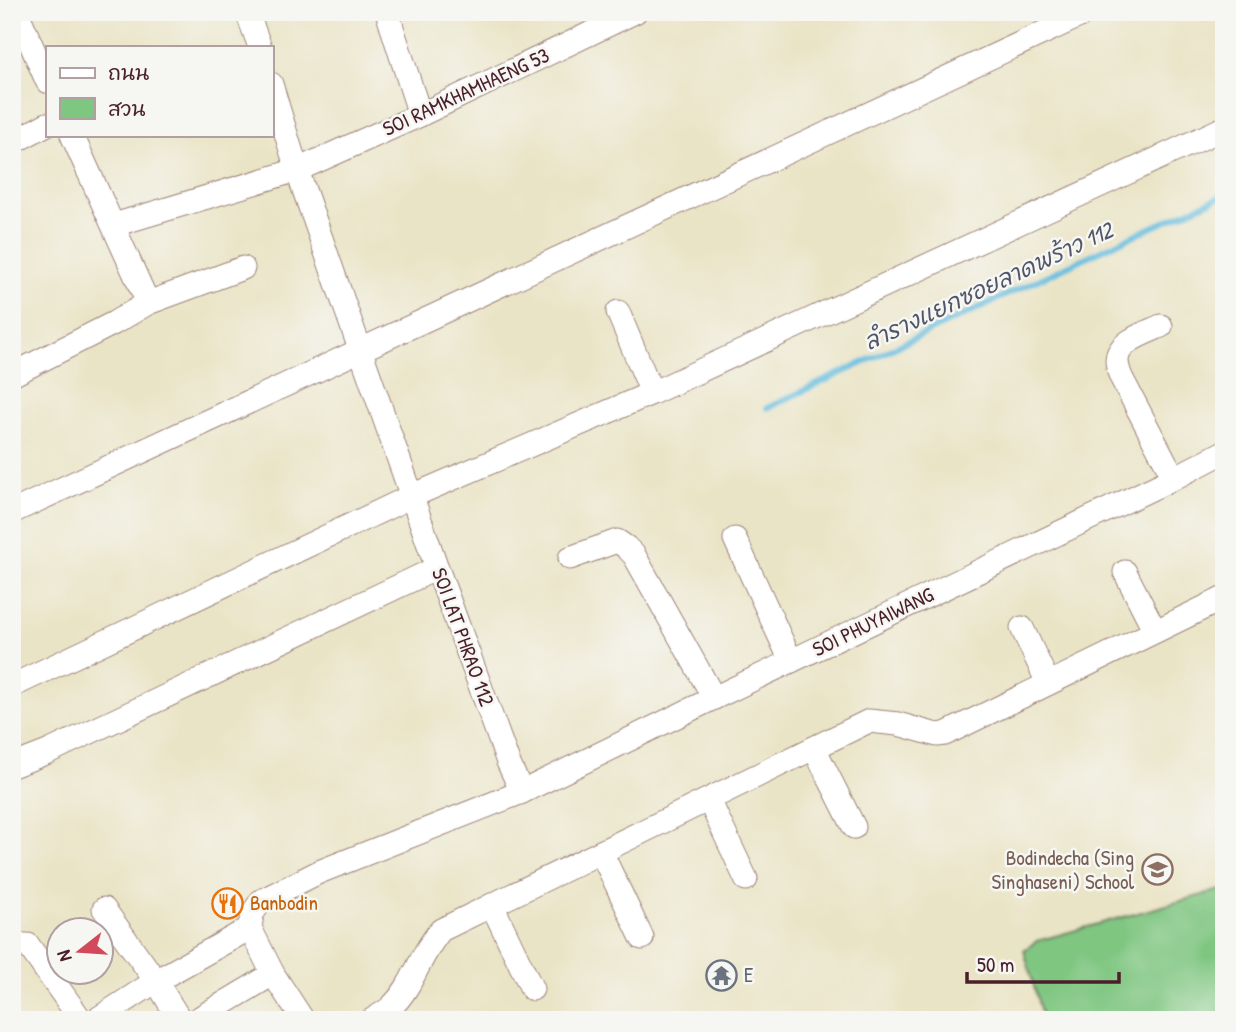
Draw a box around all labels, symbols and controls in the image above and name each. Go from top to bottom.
street label: SOI RAMKHAMHAENG 53 [378,40,554,143]
legend [46,46,273,136]
text: ถนน [108,58,149,87]
text: สวน [108,94,145,123]
water label: ลำรางแยกซอยลาดพร้าว 112 [858,213,1119,357]
street label: SOI LAT PHRAO 112 [425,564,502,710]
street label: SOI PHUYAIWANG [807,580,938,663]
place label: Bodindecha (Sing Singhaseni) School [992,843,1134,896]
school or university icon: Bodindecha (Sing Singhaseni) School [1140,853,1174,887]
restaurant icon: Banbodin [210,886,244,920]
place label: Banbodin [250,888,318,917]
north arrow [46,916,116,986]
scale bar [967,941,1119,985]
text: N [50,947,78,965]
text: 50 m [977,950,1014,979]
temple icon: E [704,958,738,992]
place label: E [744,960,753,989]

